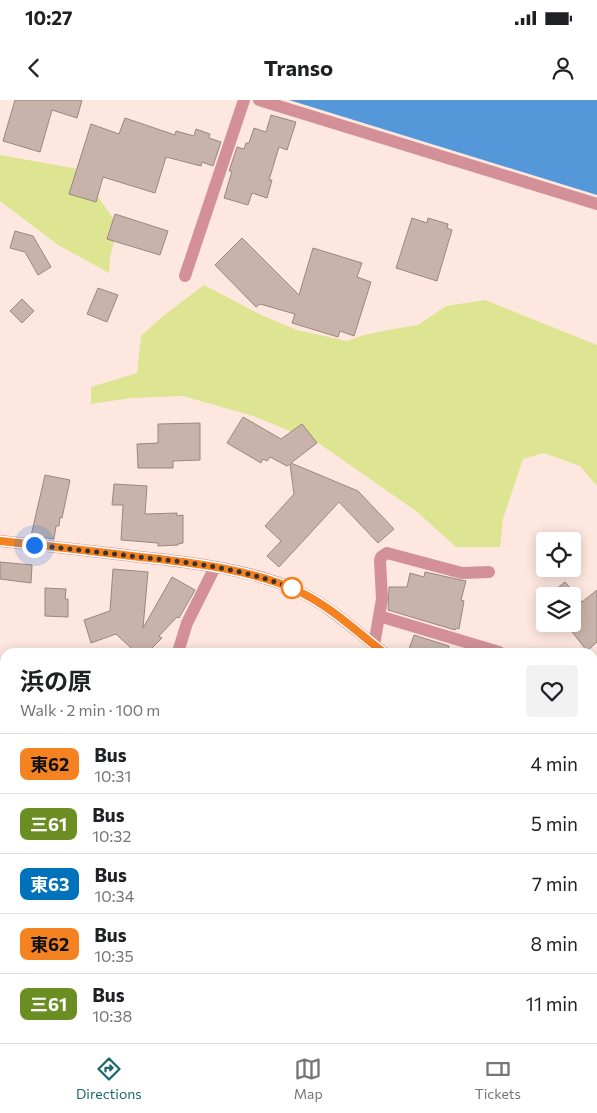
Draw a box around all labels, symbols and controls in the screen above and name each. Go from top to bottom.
text: 10:27 [25,6,72,29]
icon: back [20,54,48,82]
text: Transo [264,54,333,81]
icon: person [549,54,577,82]
map controls [536,532,581,632]
button: locate [536,532,581,577]
your location [22,533,47,558]
unlabelled marker [281,577,303,599]
button: layers [536,587,581,632]
button: heart [526,665,578,717]
text: 浜の原 [20,666,92,695]
text: Walk · 2 min · 100 m [20,700,160,719]
text: Bus [94,743,127,766]
text: 4 min [531,752,578,775]
text: 東62 [30,753,69,775]
text: 10:31 [94,766,131,785]
text: Bus [92,803,125,826]
text: 5 min [531,812,578,835]
text: 三61 [30,813,67,835]
text: 10:32 [92,826,131,845]
text: Bus [94,863,127,886]
text: 7 min [532,872,578,895]
text: 東63 [30,873,69,895]
text: 10:34 [94,886,134,905]
text: Bus [94,923,127,946]
text: 8 min [530,932,578,955]
text: 東62 [30,933,69,955]
text: 10:35 [94,946,134,965]
text: Bus [92,983,125,1006]
text: 11 min [526,992,578,1015]
text: 三61 [30,993,67,1015]
text: 10:38 [92,1006,132,1025]
tab: Directions [76,1055,142,1102]
tab: Map [294,1055,323,1102]
tab: Tickets [475,1055,521,1102]

